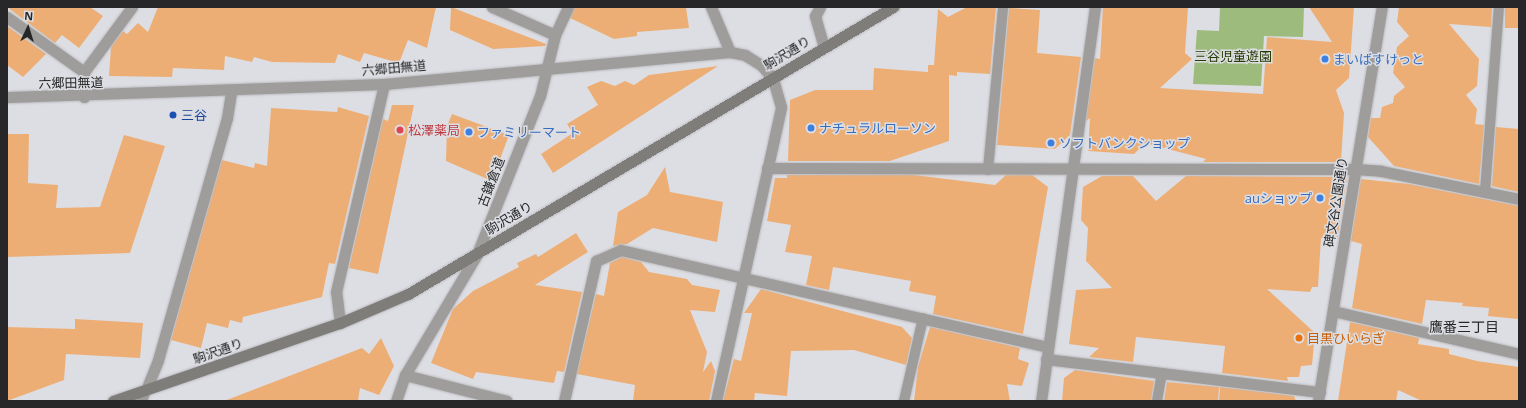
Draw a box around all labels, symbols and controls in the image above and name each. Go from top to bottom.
north arrow [8,8,48,48]
text: N [24,8,34,23]
street label: 駒沢通り [761,33,813,73]
park label: 三谷児童遊園 [1194,48,1272,64]
place label: まいばすけっと [1333,51,1424,67]
marker: まいばすけっと [1320,54,1330,64]
street label: 六郷田無道 [361,57,427,79]
street label: 六郷田無道 [38,75,104,91]
place label: 三谷 [181,107,207,123]
marker: 三谷 [168,110,178,120]
place label: ナチュラルローソン [819,120,936,136]
place label: 松澤薬局 [408,122,460,138]
marker: ナチュラルローソン [806,123,816,133]
place label: ファミリーマート [477,124,581,140]
marker: 松澤薬局 [395,125,405,135]
marker: ファミリーマート [464,127,474,137]
place label: ソフトバンクショップ [1059,135,1189,151]
marker: ソフトバンクショップ [1046,138,1056,148]
street label: 古鎌倉道 [474,155,508,209]
street label: 碑文谷公園通り [1321,156,1351,248]
place label: auショップ [1245,190,1312,206]
marker: auショップ [1315,193,1325,203]
street label: 駒沢通り [483,198,535,238]
district label: 鷹番三丁目 [1429,319,1499,335]
place label: 目黒ひいらぎ [1307,330,1385,346]
marker: 目黒ひいらぎ [1294,333,1304,343]
street label: 駒沢通り [191,335,245,367]

